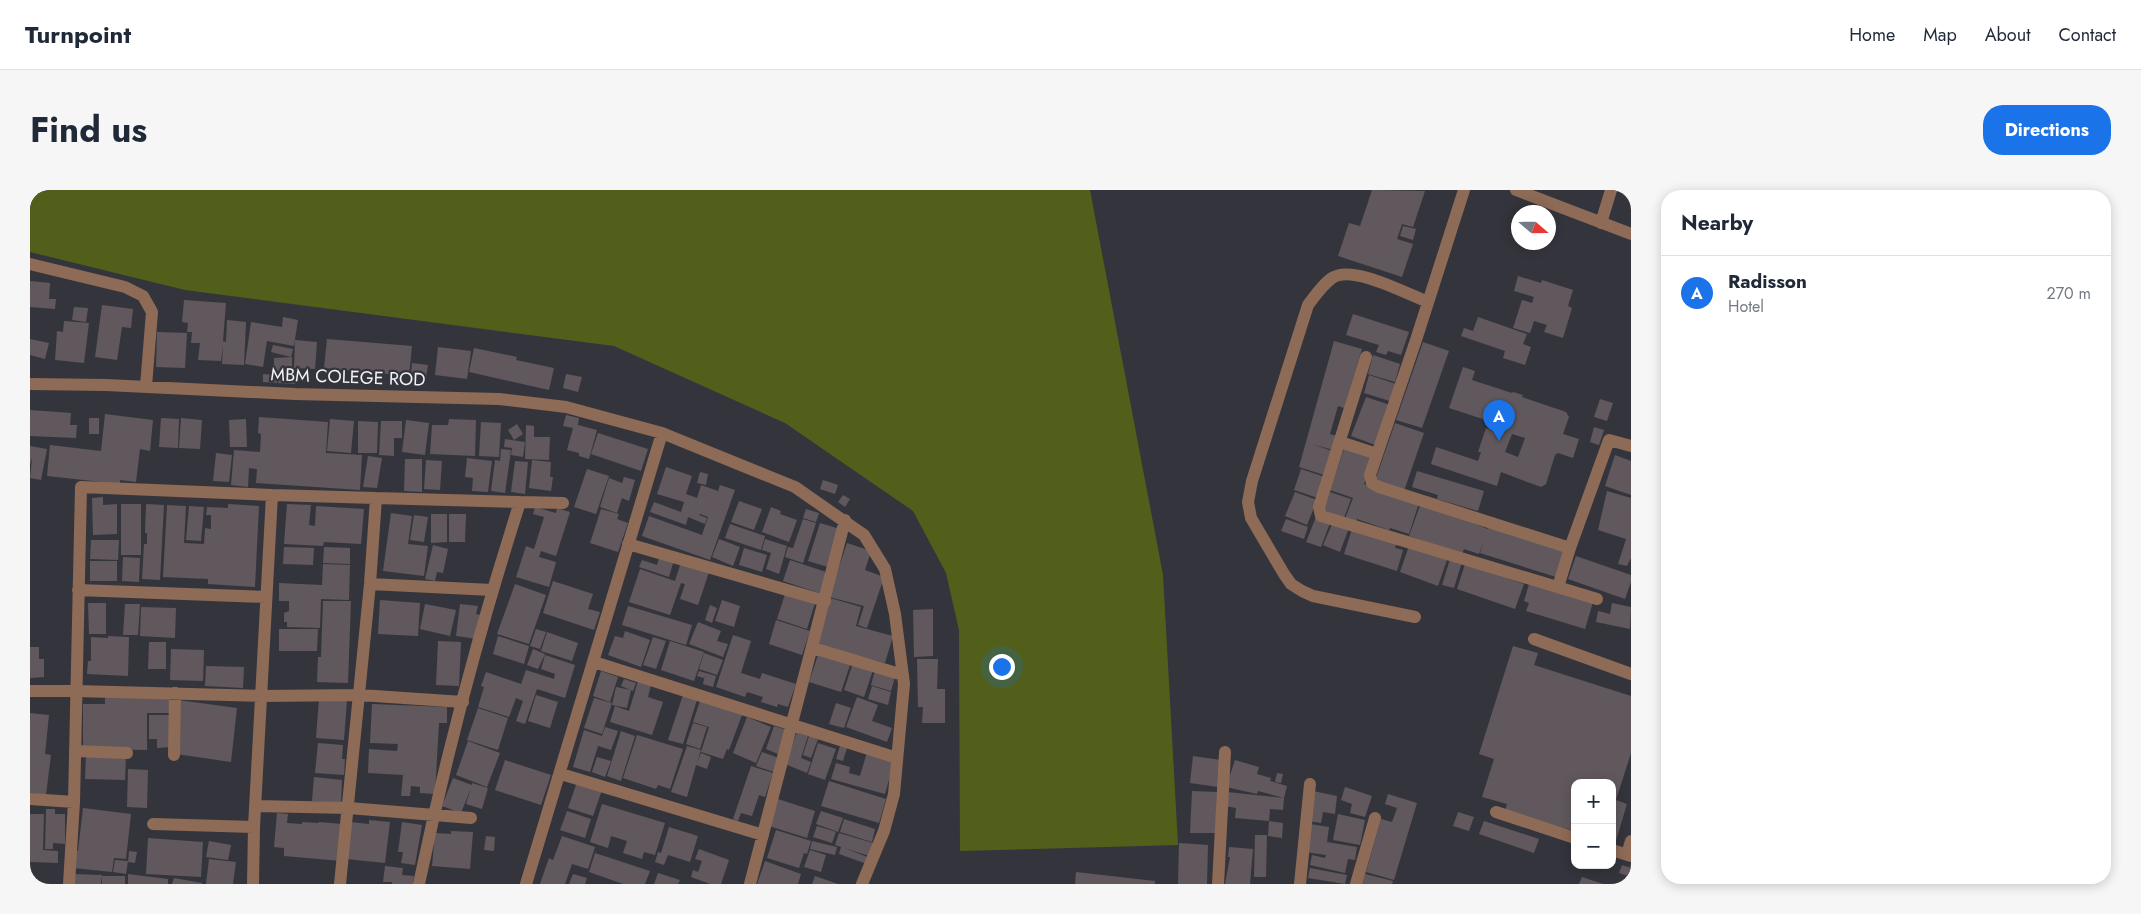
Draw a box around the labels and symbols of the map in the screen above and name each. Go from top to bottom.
north arrow [1511,205,1556,250]
street label: MBM COLEGE ROD [270,361,426,393]
pin: A [1483,400,1515,441]
your location [989,654,1015,680]

